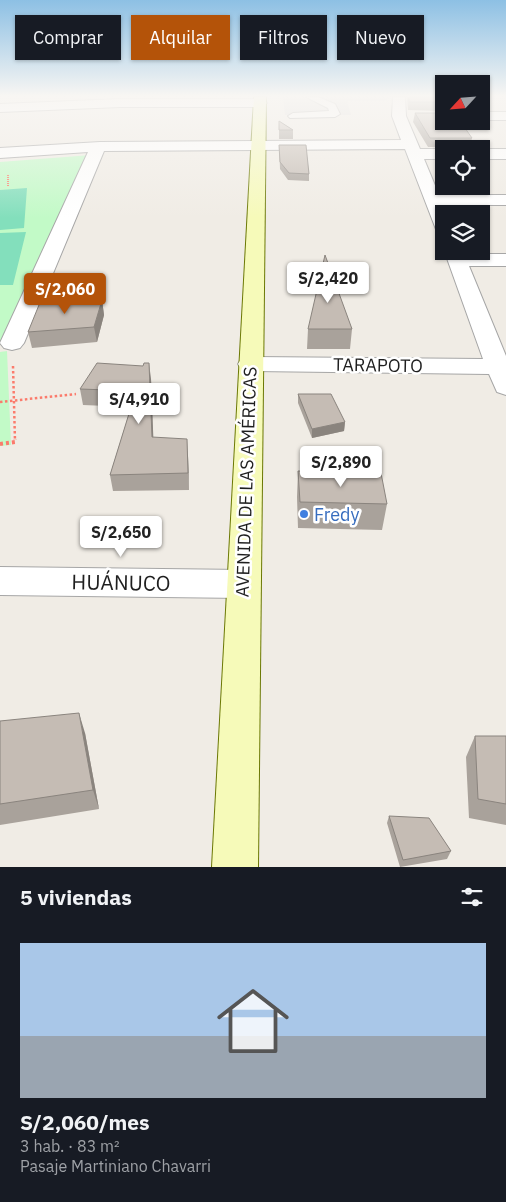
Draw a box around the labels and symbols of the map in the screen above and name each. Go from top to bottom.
north arrow [435,75,490,130]
pin: S/2,420 [282,262,374,304]
pin: S/2,060 [19,272,111,315]
street label: TARAPOTO [333,353,423,377]
street label: AVENIDA DE LAS AMÉRICAS [230,366,262,598]
pin: S/4,910 [93,382,185,425]
pin: S/2,890 [295,446,387,488]
place label: Fredy [314,503,360,526]
marker: Fredy [298,508,310,520]
pin: S/2,650 [75,516,167,558]
street label: HUÁNUCO [71,567,171,597]

